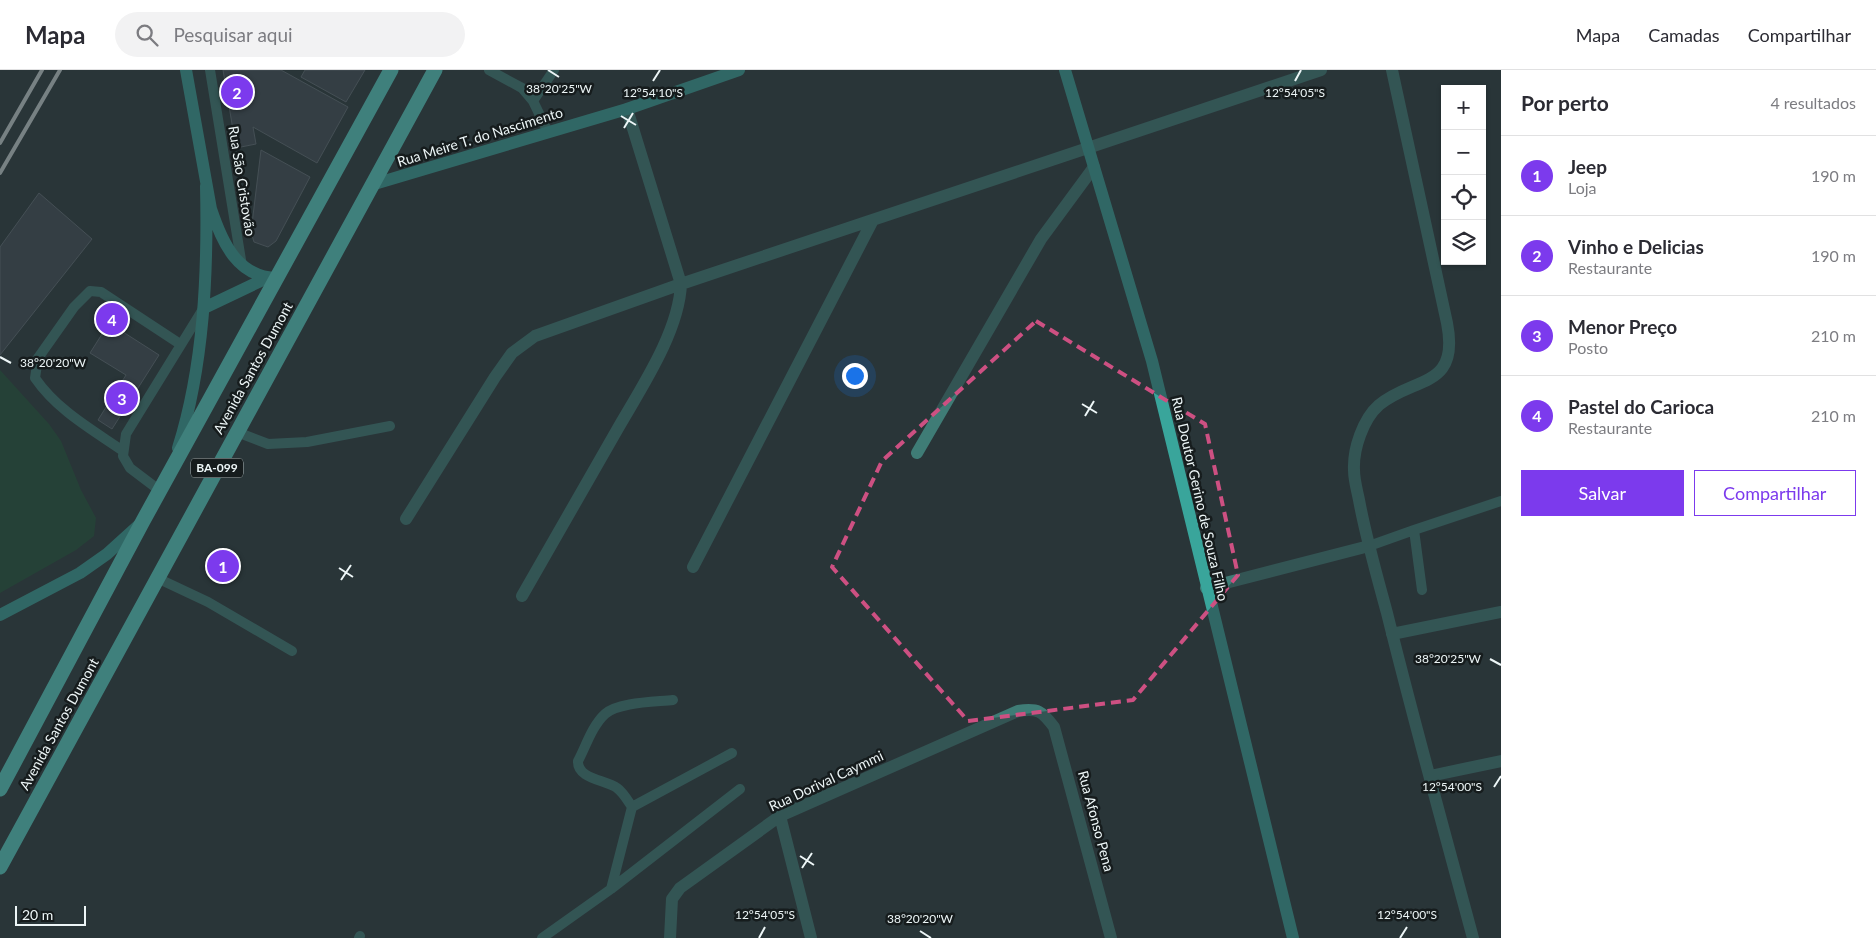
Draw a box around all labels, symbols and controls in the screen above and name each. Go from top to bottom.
search box [115,12,465,57]
text: Mapa [25,20,85,49]
icon: search [133,21,161,49]
text: Pesquisar aqui [173,23,293,46]
text: Mapa [1576,24,1620,46]
text: Camadas [1648,24,1720,46]
text: Compartilhar [1748,24,1851,46]
pin: 2 [221,73,253,111]
text: 38°20'25"W [526,81,593,96]
text: 12°54'10"S [623,85,683,100]
text: 12°54'05"S [1265,85,1325,100]
map controls [1441,85,1486,265]
button: + [1441,85,1486,130]
text: Por perto [1521,90,1609,115]
text: 4 resultados [1770,93,1856,112]
street label: Rua Meire T. do Nascimento [395,103,565,170]
street label: Rua São Cristovão [225,125,260,237]
button: − [1441,130,1486,175]
text: Jeep [1568,155,1607,178]
text: 1 [1532,166,1542,185]
text: 190 m [1811,166,1856,185]
button: locate [1441,175,1486,220]
text: Loja [1568,178,1597,197]
button: layers [1441,220,1486,265]
text: Vinho e Delicias [1568,235,1704,258]
text: 2 [1532,246,1542,265]
text: 190 m [1811,246,1856,265]
text: Restaurante [1568,258,1652,277]
street label: Avenida Santos Dumont [209,299,296,437]
pin: 4 [96,300,128,338]
text: Menor Preço [1568,315,1677,338]
text: 3 [1532,326,1542,345]
text: 210 m [1811,326,1856,345]
text: Posto [1568,338,1608,357]
text: 38°20'20"W [20,355,87,370]
your location [842,363,868,389]
pin: 3 [106,379,138,417]
street label: Rua Doutor Gerino de Souza Filho [1169,395,1232,603]
text: Pastel do Carioca [1568,395,1714,418]
text: 4 [1532,406,1542,425]
text: 210 m [1811,406,1856,425]
text: Restaurante [1568,418,1652,437]
road number: BA-099 [191,458,243,478]
button: Salvar [1521,470,1684,516]
button: Compartilhar [1694,470,1856,516]
pin: 1 [207,547,239,585]
text: 38°20'25"W [1415,651,1482,666]
street label: Avenida Santos Dumont [15,655,102,793]
street label: Rua Dorival Caymmi [766,747,886,815]
street label: Rua Afonso Pena [1075,769,1118,873]
text: 12°54'00"S [1422,779,1482,794]
scale bar [15,903,86,926]
text: 20 m [22,906,53,923]
text: 12°54'05"S [735,907,795,922]
text: 12°54'00"S [1377,907,1437,922]
text: 38°20'20"W [887,911,954,926]

